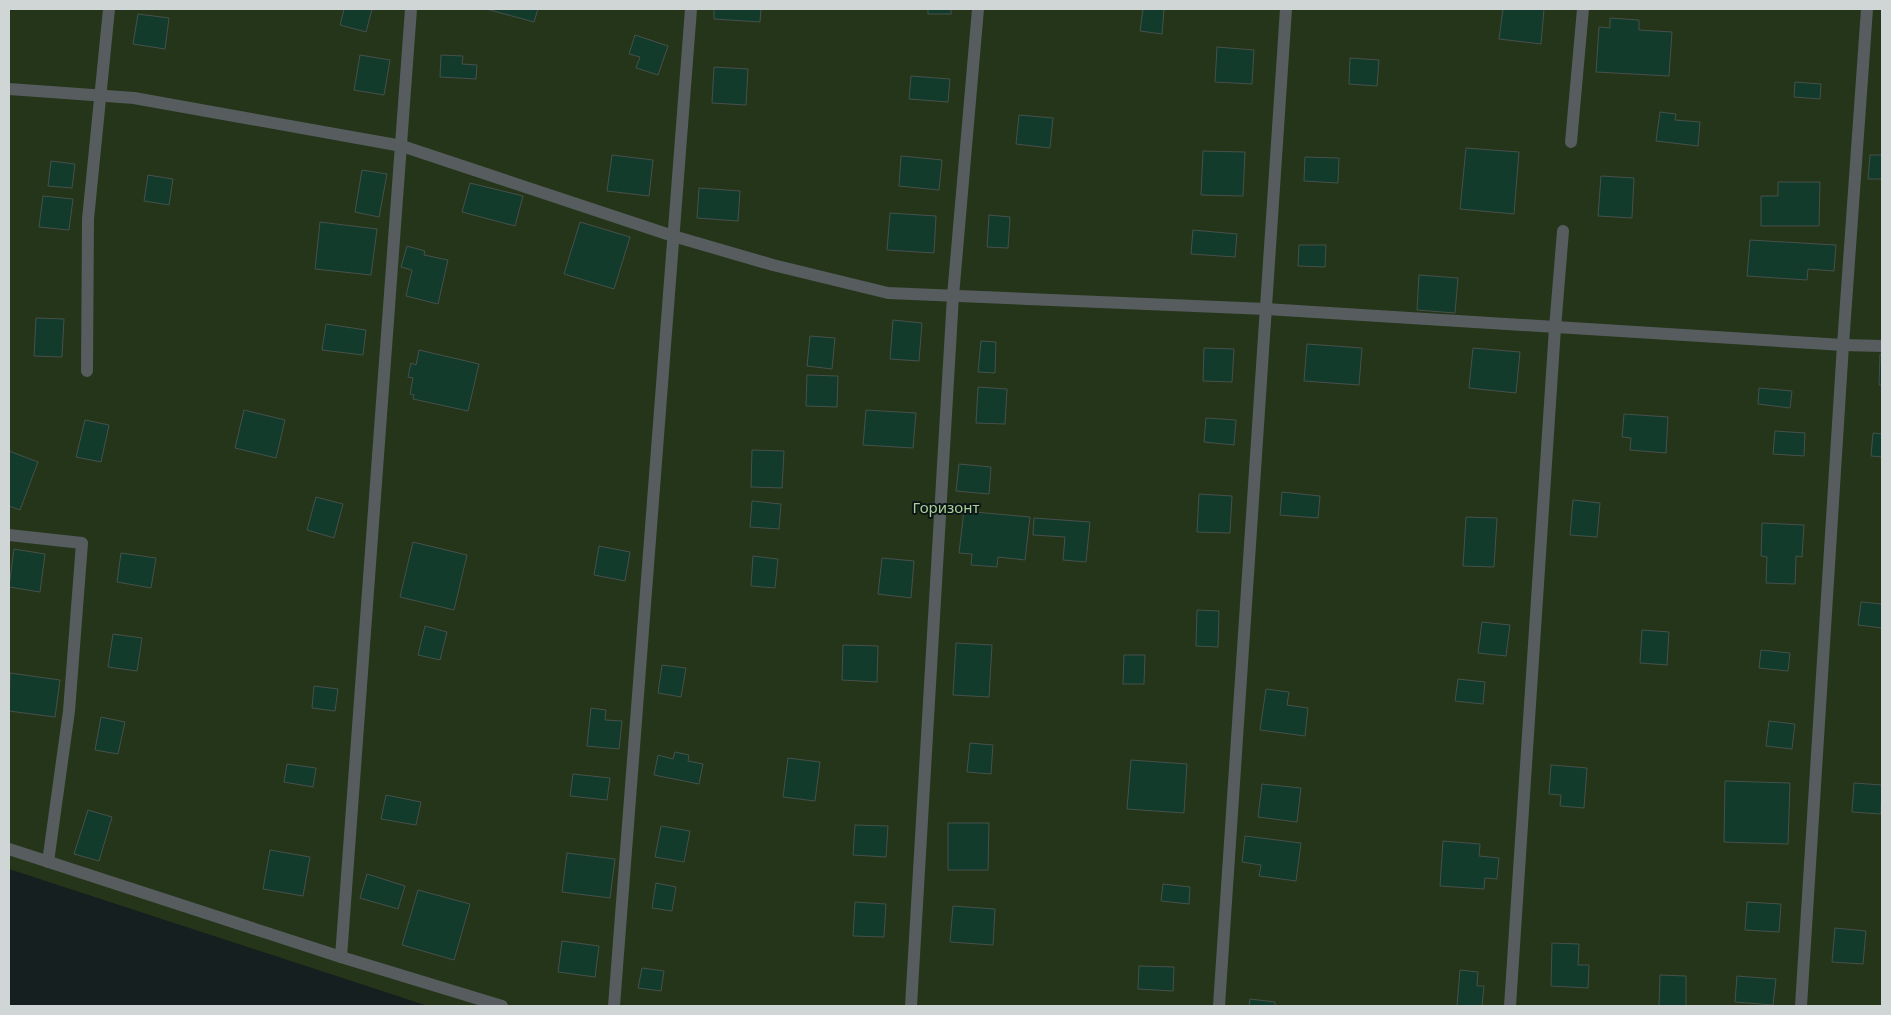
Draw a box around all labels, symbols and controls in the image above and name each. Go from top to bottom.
park label: Горизонт [913,497,979,517]

